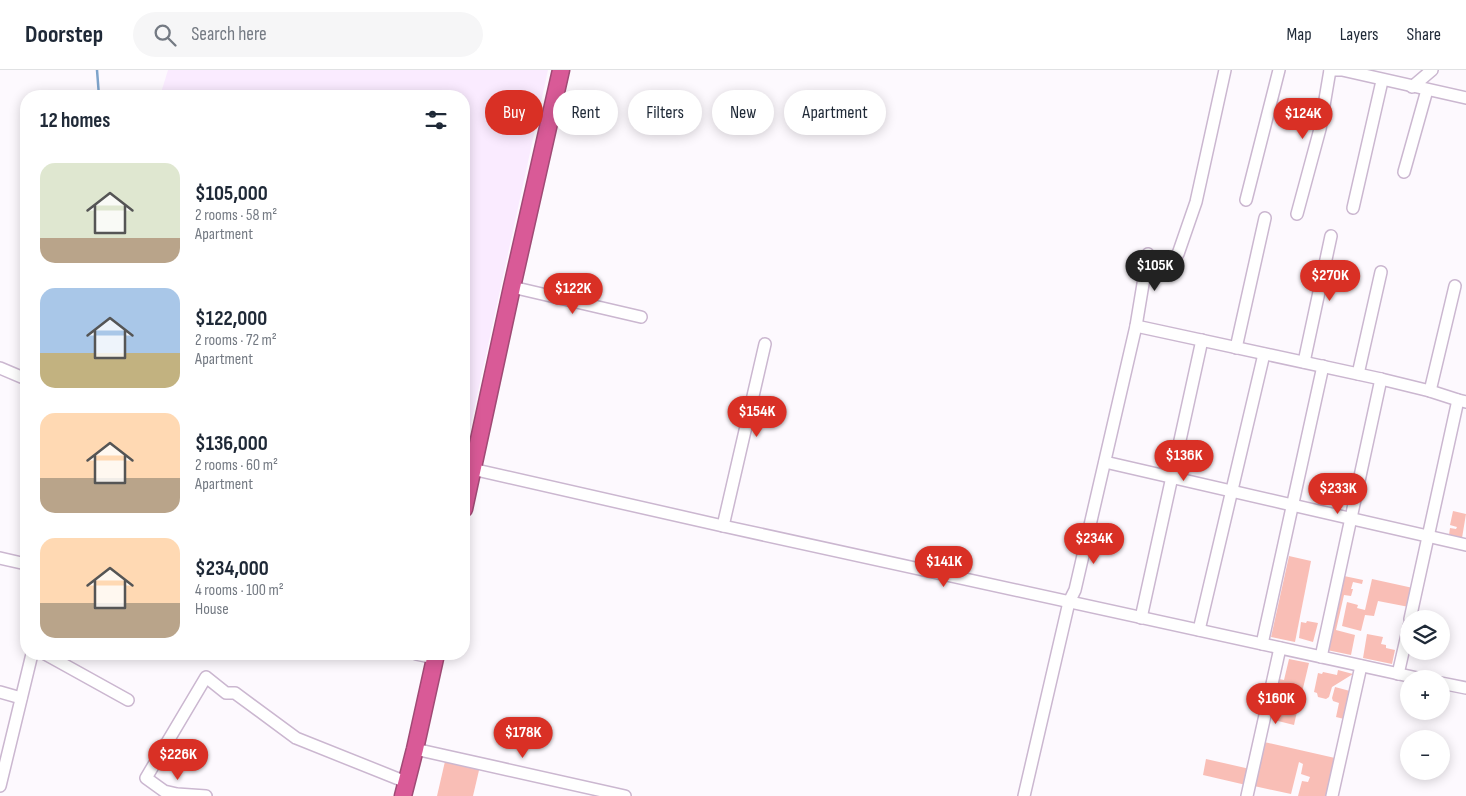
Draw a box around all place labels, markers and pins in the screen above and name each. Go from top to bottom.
pin: $124K [1268,98,1338,140]
pin: $105K [1120,250,1190,292]
pin: $270K [1295,260,1365,302]
pin: $122K [538,272,608,315]
pin: $154K [722,396,792,438]
pin: $136K [1149,440,1219,482]
pin: $233K [1303,472,1373,515]
pin: $234K [1059,522,1129,565]
pin: $141K [909,546,979,588]
pin: $160K [1241,682,1311,725]
pin: $178K [488,716,558,759]
pin: $226K [143,738,213,781]

